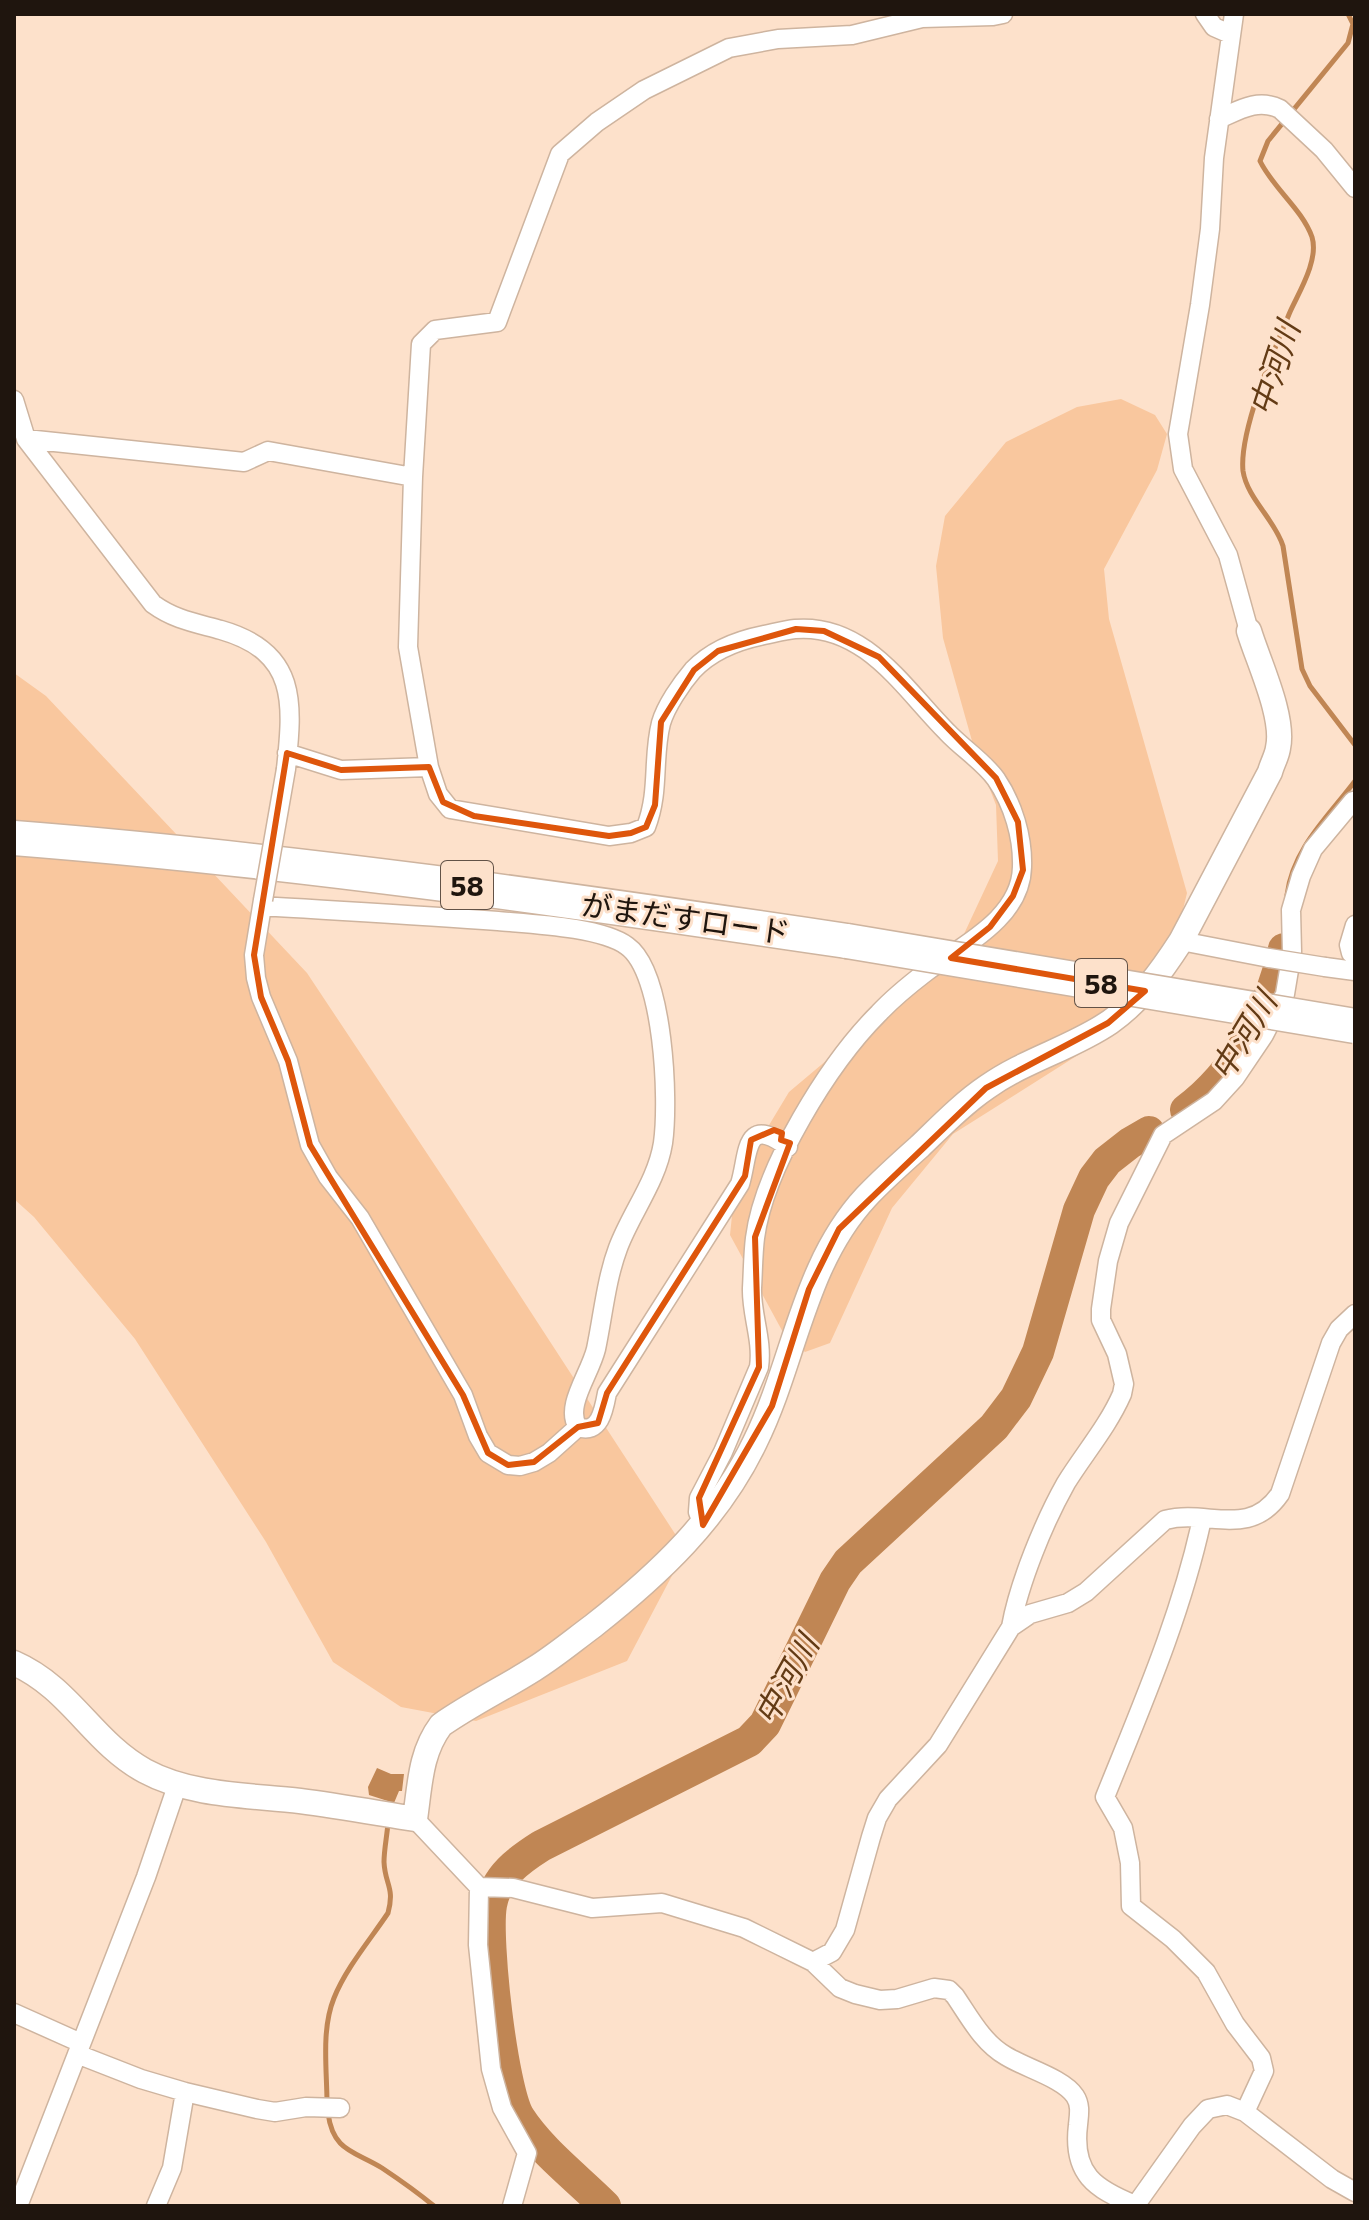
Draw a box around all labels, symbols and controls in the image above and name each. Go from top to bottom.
water label: 中河川 [1239,313,1308,420]
road number: 58 [441,861,493,909]
street label: がまだすロード [579,884,793,950]
road number: 58 [1075,959,1127,1007]
water label: 中河川 [1200,981,1285,1086]
water label: 中河川 [744,1625,827,1731]

